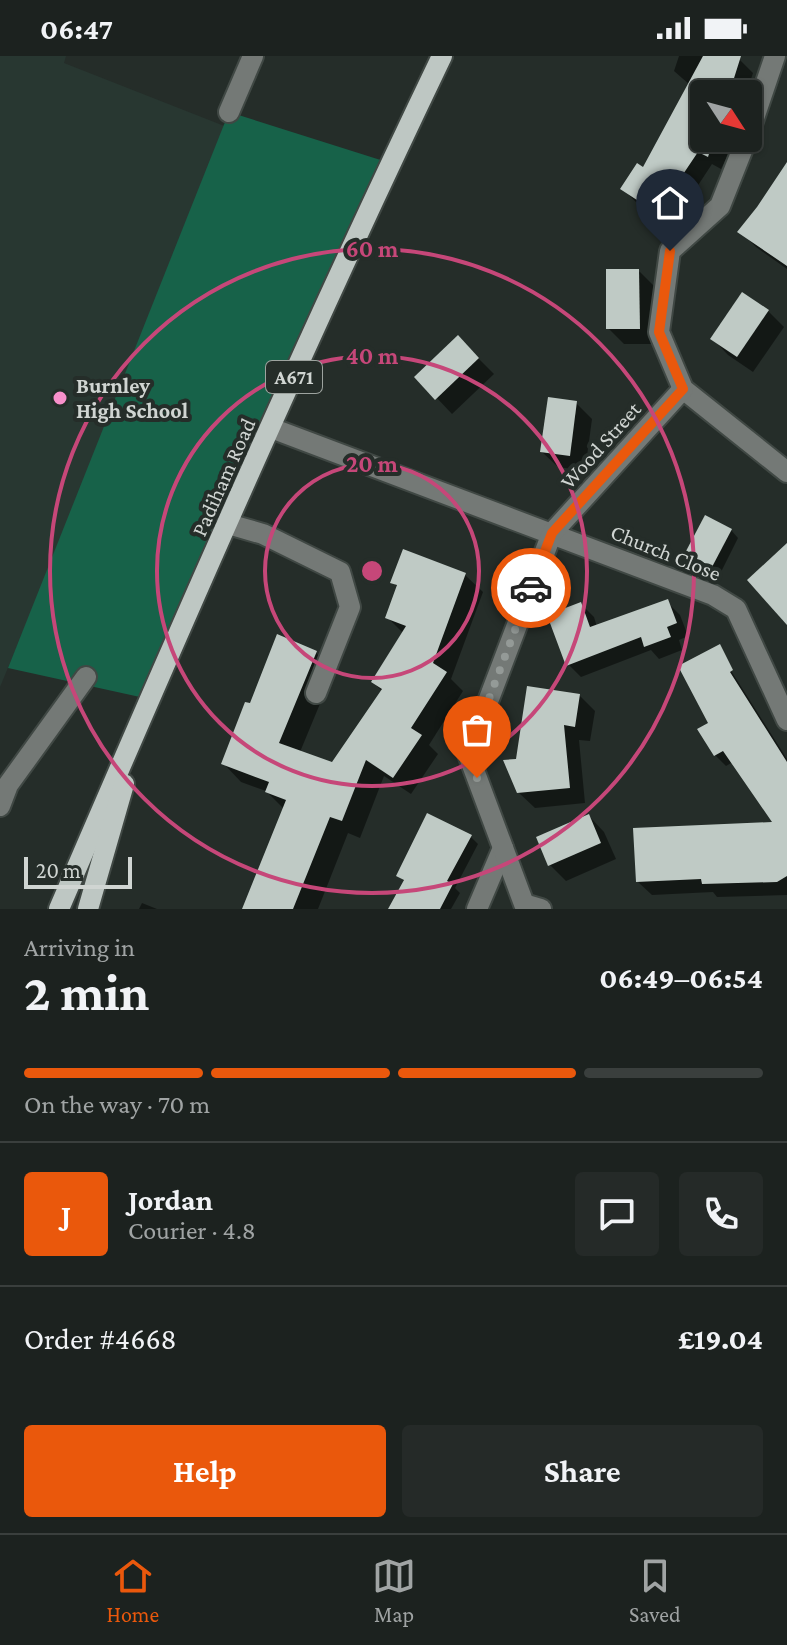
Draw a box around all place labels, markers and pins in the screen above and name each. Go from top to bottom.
pin [636,169,704,251]
place label: Burnley High School [76,373,189,423]
marker: Burnley High School [51,389,69,407]
centre of rings [358,557,386,585]
pin [443,696,511,778]

